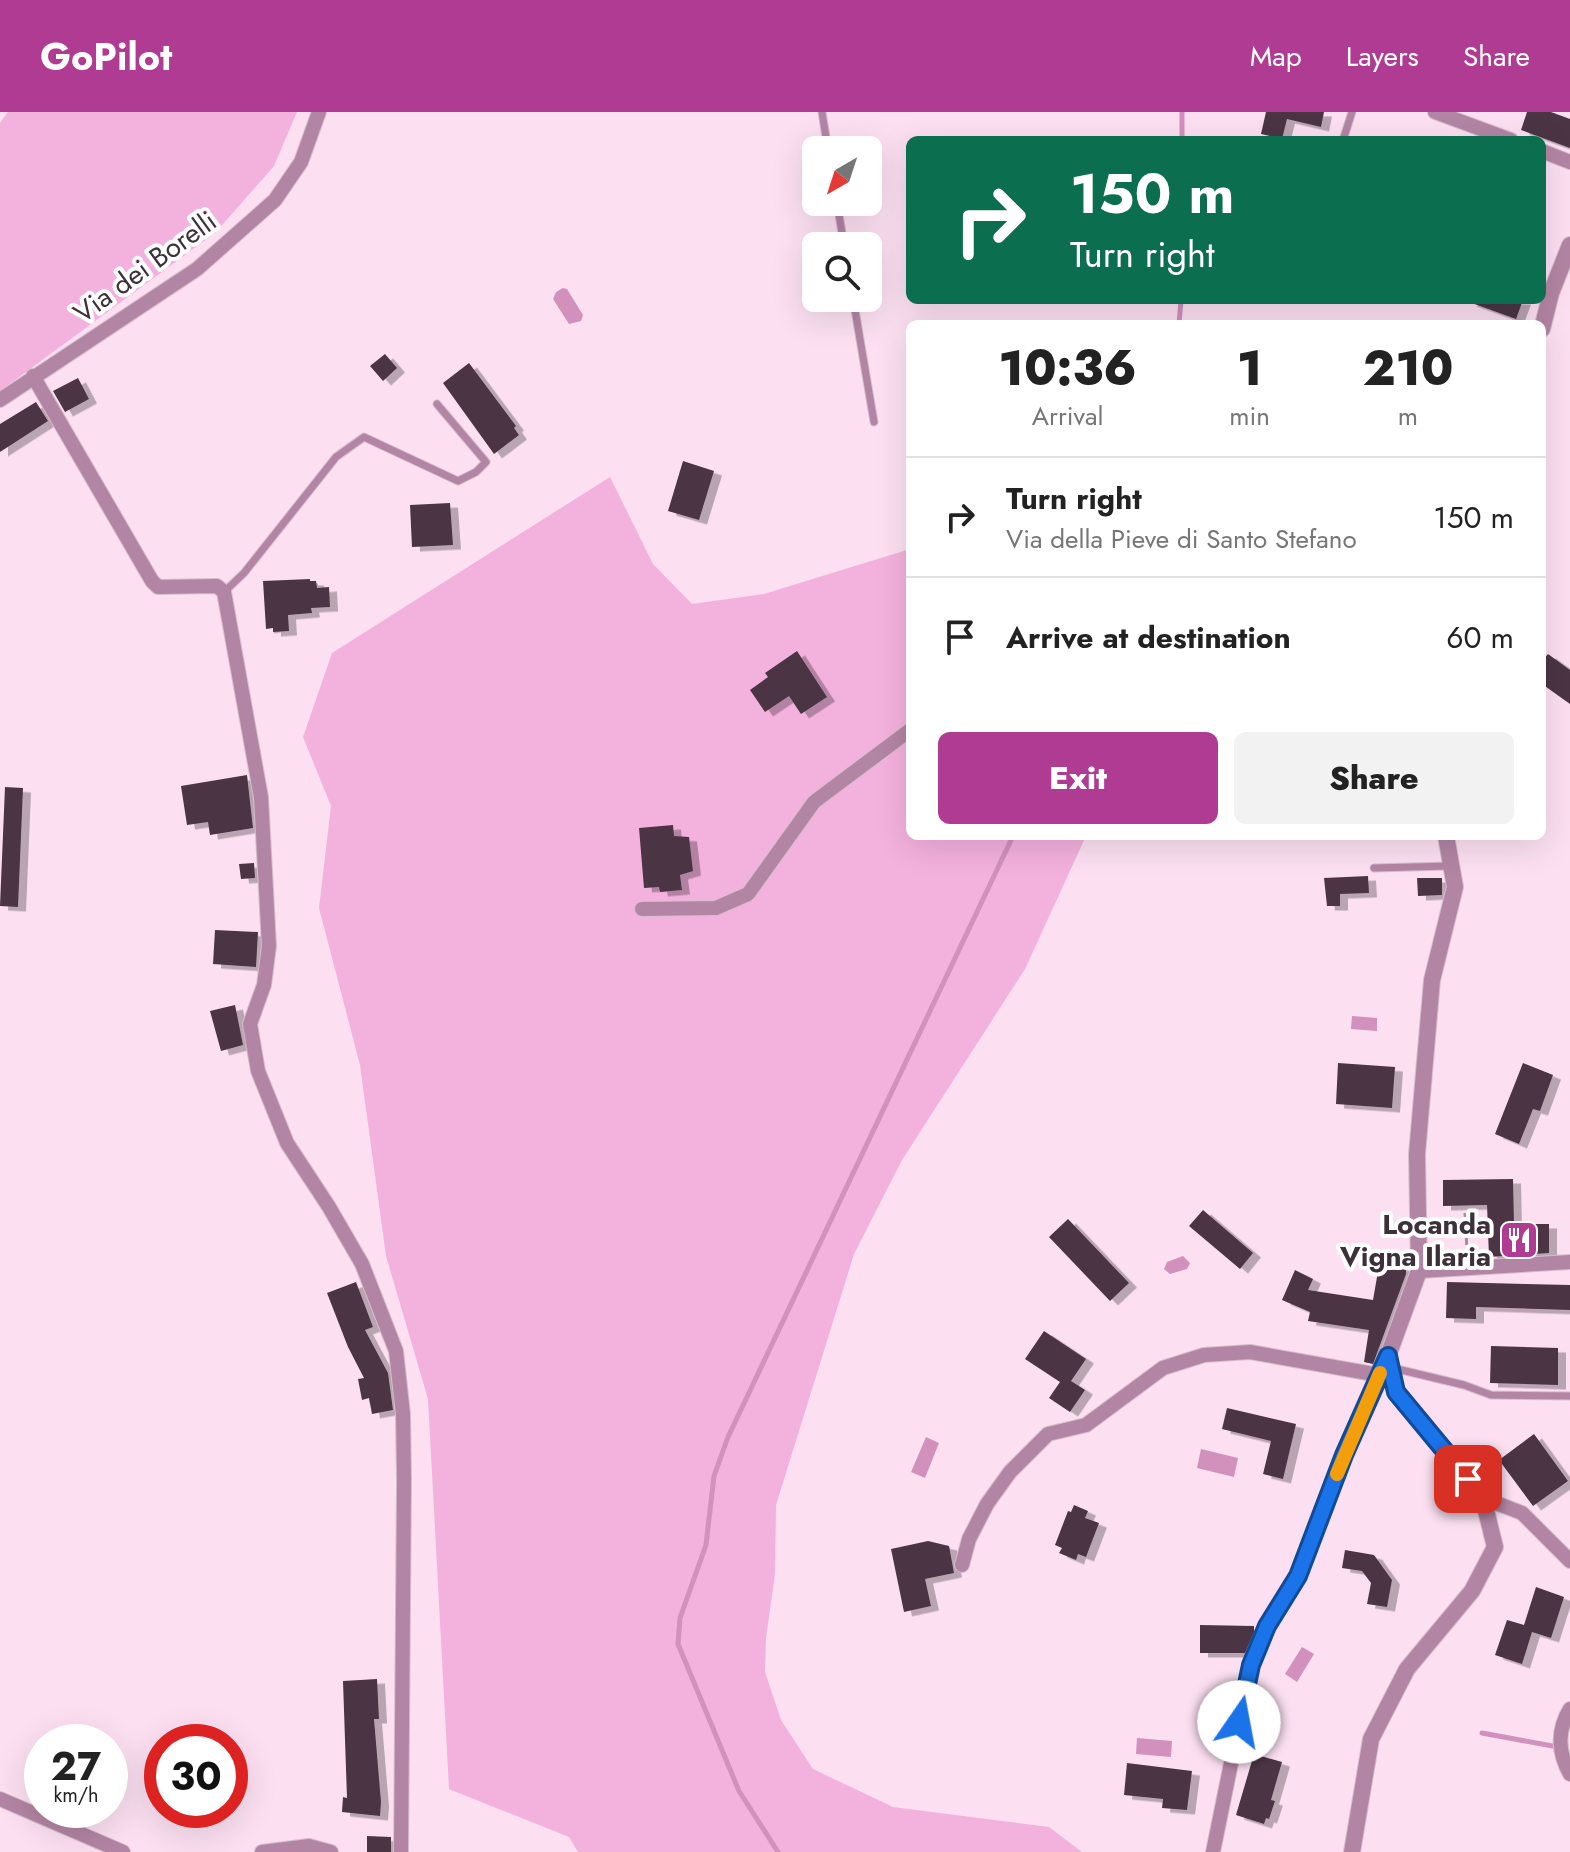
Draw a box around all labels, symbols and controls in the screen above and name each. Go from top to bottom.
text: GoPilot [40,29,172,84]
text: Map [1250,36,1302,77]
text: Layers [1346,36,1419,77]
text: Share [1463,36,1530,77]
north arrow [802,136,882,216]
map controls [802,136,882,312]
text: 150 m [1070,153,1234,234]
icon: right [938,168,1042,272]
street label: Via dei Borelli [65,201,225,333]
text: Turn right [1070,228,1215,280]
button: search [802,232,882,312]
text: 10:36 [999,334,1137,403]
text: 1 [1237,334,1262,403]
text: 210 [1363,334,1453,403]
text: Arrival [1032,397,1104,435]
text: min [1229,397,1270,435]
text: m [1398,397,1418,435]
text: Turn right [1006,477,1142,520]
icon: right [938,495,982,539]
text: 150 m [1433,496,1514,539]
text: Via della Pieve di Santo Stefano [1006,520,1357,558]
icon: arrive [938,615,982,659]
text: Arrive at destination [1006,616,1291,659]
text: 60 m [1446,616,1514,659]
button: Exit [938,732,1218,824]
button: Share [1234,732,1514,824]
place label: Locanda Vigna Ilaria [1339,1204,1491,1277]
restaurant icon: Locanda Vigna Ilaria [1498,1219,1540,1261]
pin [1434,1445,1502,1513]
icon: arrive [1446,1457,1490,1501]
position arrow [1197,1680,1281,1764]
speed limit sign: 30 [144,1724,248,1828]
text: 27 [51,1737,101,1795]
text: km/h [53,1781,99,1810]

